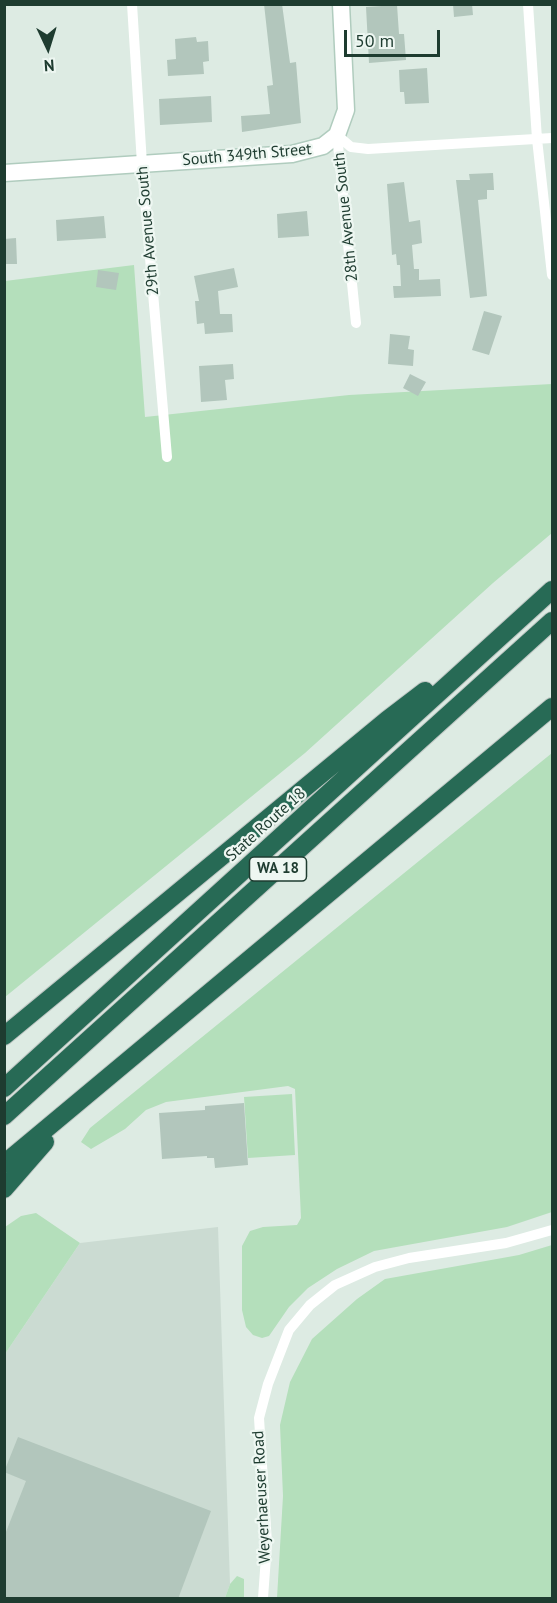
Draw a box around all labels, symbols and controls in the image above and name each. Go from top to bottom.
north arrow [18,18,78,78]
scale bar [347,18,443,56]
text: 50 m [355,29,394,52]
text: N [43,56,55,76]
street label: South 349th Street [182,140,312,170]
street label: 28th Avenue South [330,151,362,283]
street label: 29th Avenue South [133,165,163,297]
street label: State Route 18 [222,784,310,866]
road number: WA 18 [250,857,306,881]
street label: Weyerhaeuser Road [249,1430,275,1564]

